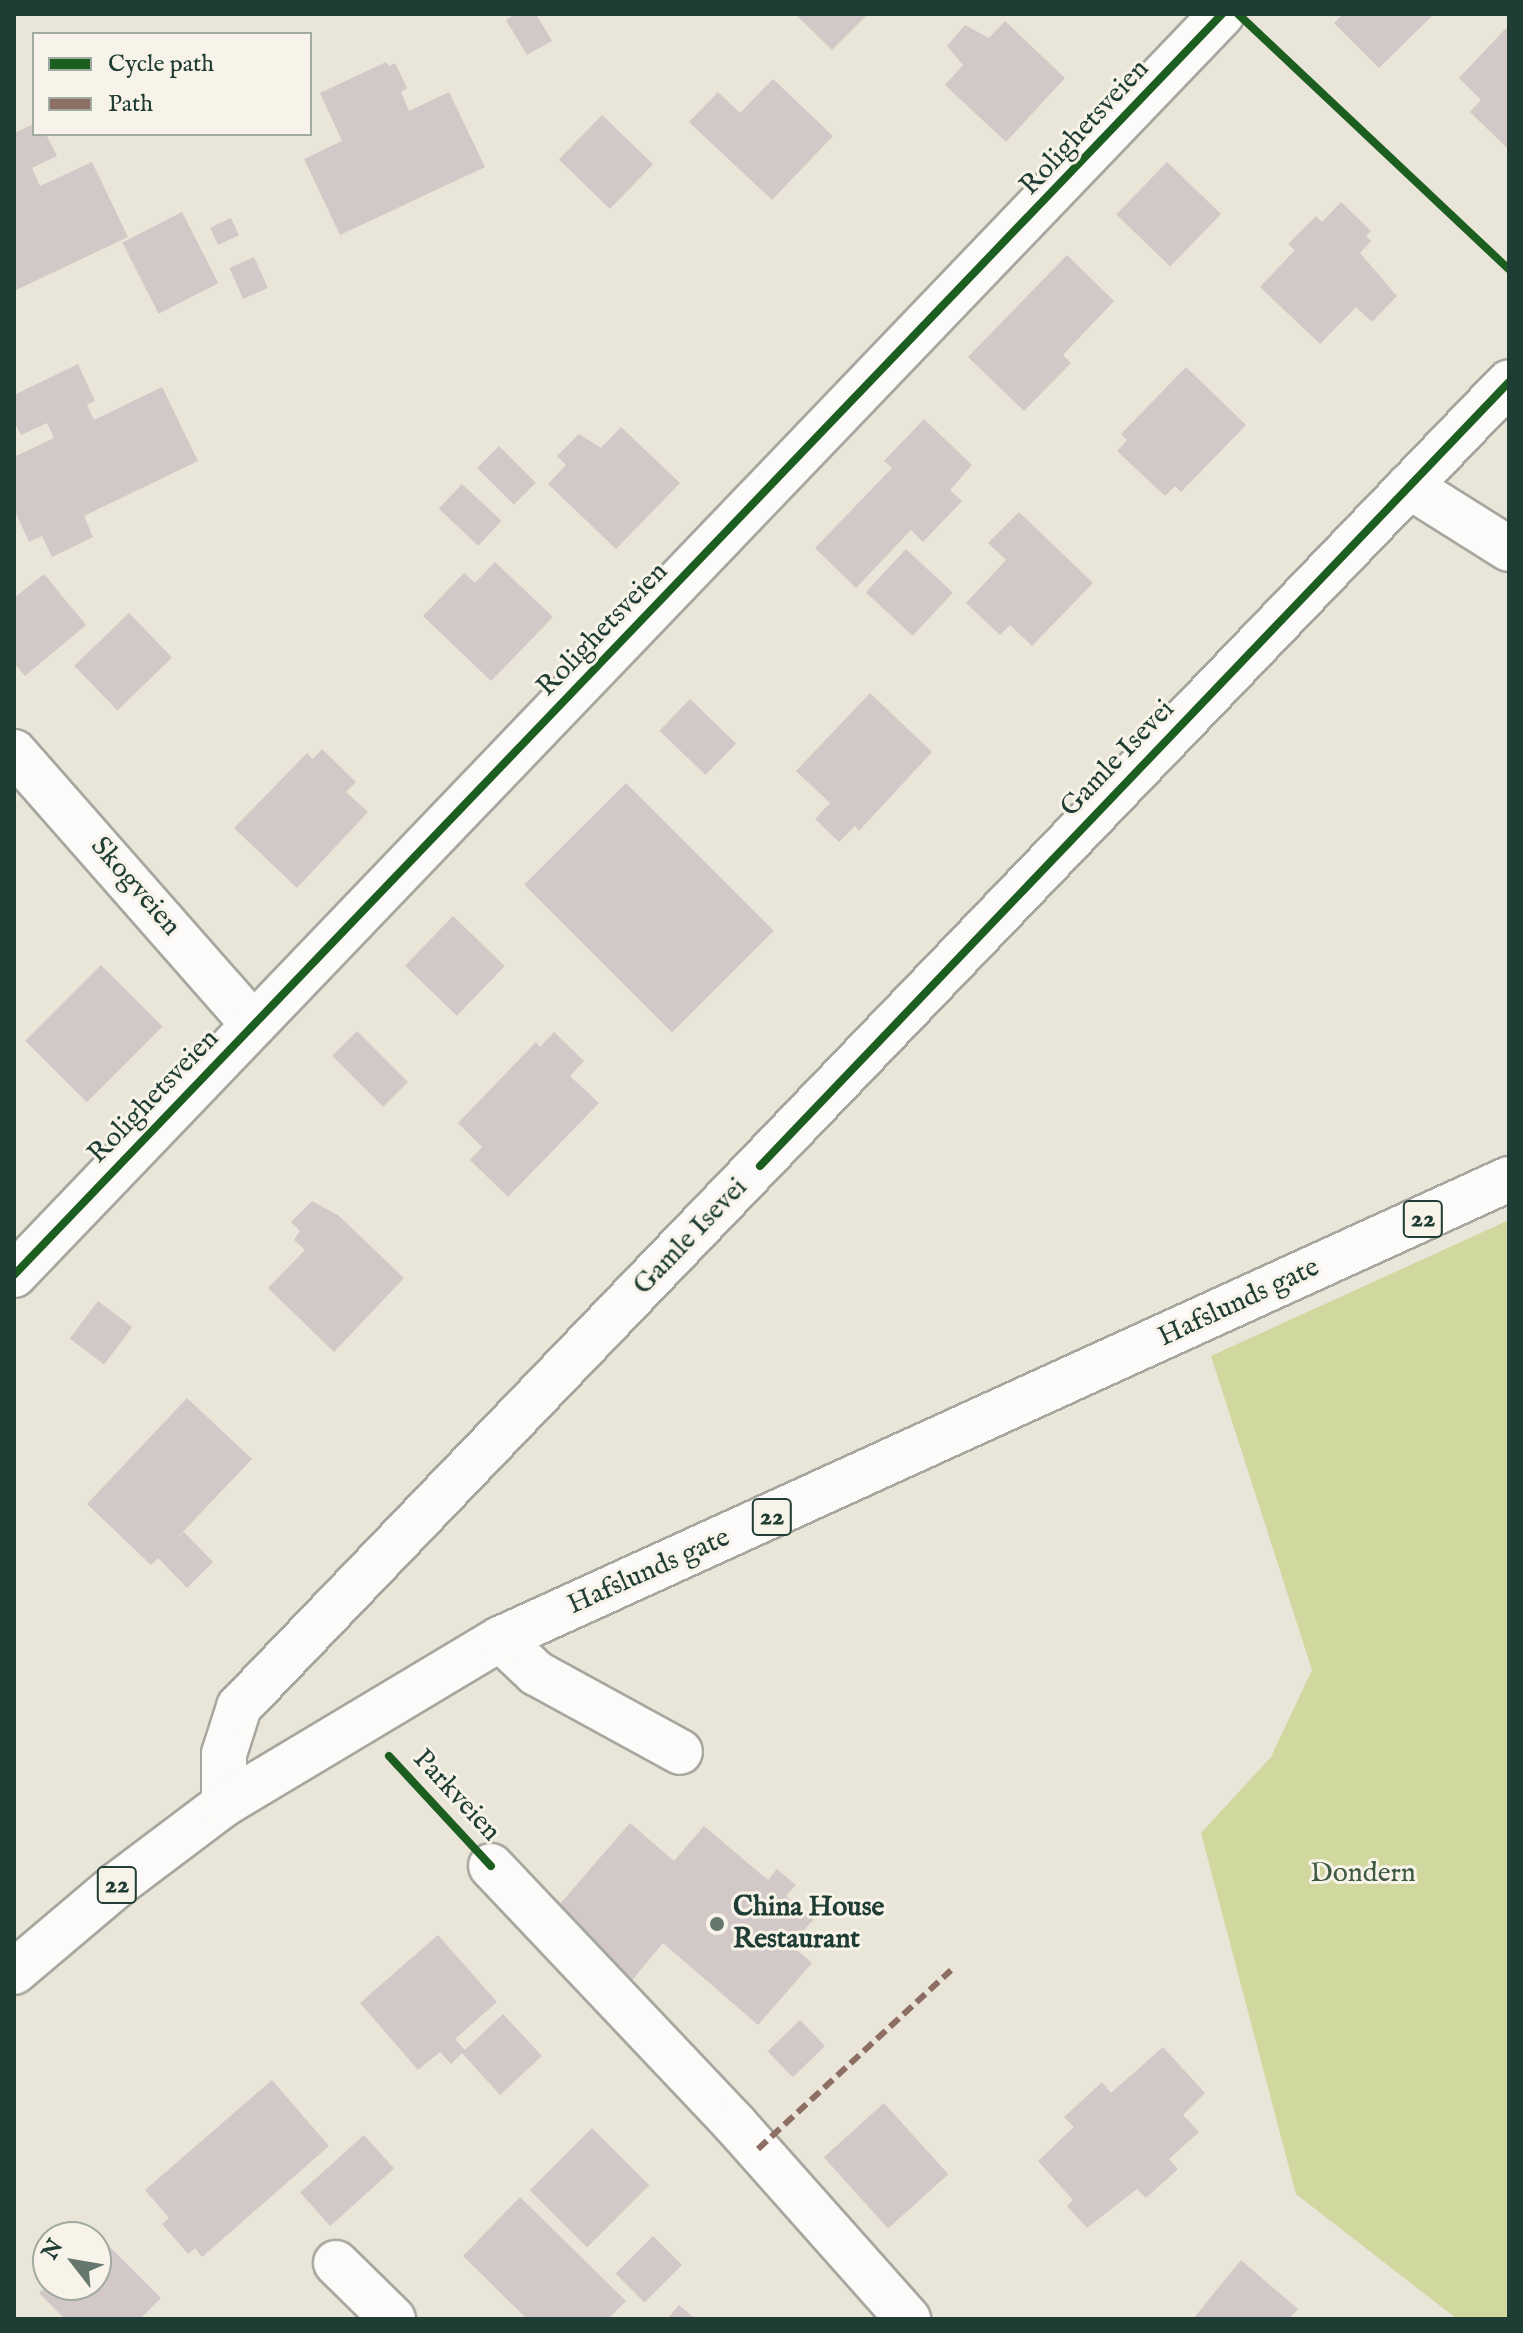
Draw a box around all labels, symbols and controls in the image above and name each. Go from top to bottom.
legend [32,32,312,136]
text: Cycle path [108,49,214,80]
street label: Rolighetsveien [1013,53,1157,203]
text: Path [108,89,153,120]
street label: Rolighetsveien [531,556,675,704]
street label: Gamle Isevei [1054,693,1182,825]
street label: Skogveien [83,831,187,943]
street label: Rolighetsveien [82,1023,226,1171]
street label: Gamle Isevei [627,1171,755,1303]
road number: 22 [1401,1197,1445,1241]
street label: Hafslunds gate [1153,1251,1325,1355]
road number: 22 [750,1495,794,1539]
street label: Hafslunds gate [563,1521,735,1623]
street label: Parkveien [405,1743,507,1849]
park label: Dondern [1310,1857,1416,1891]
road number: 22 [95,1863,139,1907]
place label: China House Restaurant [733,1891,884,1957]
marker: China House Restaurant [708,1915,726,1933]
north arrow [32,2221,112,2301]
text: N [36,2234,70,2265]

